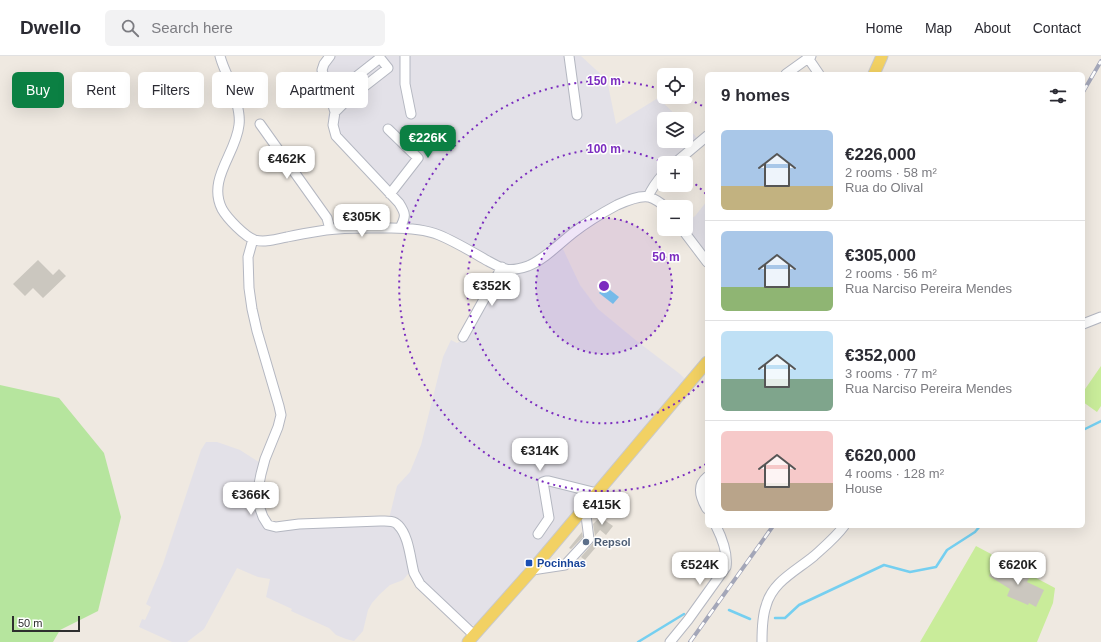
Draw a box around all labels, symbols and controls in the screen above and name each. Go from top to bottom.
search box [105,10,385,46]
text: Dwello [20,17,81,38]
icon: search [119,17,141,39]
text: Search here [151,19,233,36]
text: Home [866,20,903,36]
text: Map [925,20,952,36]
text: About [974,20,1011,36]
text: Contact [1033,20,1081,36]
map controls [657,68,693,236]
button: locate [657,68,693,104]
chip: Buy [12,72,64,108]
chip: Rent [72,72,130,108]
chip: Filters [138,72,204,108]
chip: New [212,72,268,108]
chip: Apartment [276,72,368,108]
text: 150 m [587,74,621,88]
icon: filters [1047,85,1069,107]
text: 9 homes [721,86,790,105]
button: layers [657,112,693,148]
pin: €226K [400,125,456,159]
text: €226K [409,130,447,145]
text: 100 m [587,142,621,156]
text: €226,000 [845,145,916,164]
pin: €462K [259,146,315,180]
icon: home [753,146,801,194]
text: €462K [268,151,306,166]
button: + [657,156,693,192]
text: 2 rooms · 58 m² [845,165,937,180]
text: Rua do Olival [845,180,923,195]
button: − [657,200,693,236]
pin: €305K [334,204,390,238]
text: €305K [343,209,381,224]
text: €305,000 [845,246,916,265]
icon: home [753,247,801,295]
text: 50 m [652,250,680,264]
text: 2 rooms · 56 m² [845,266,937,281]
pin: €352K [464,273,520,307]
text: €352K [473,278,511,293]
centre of rings [597,279,611,293]
text: Rua Narciso Pereira Mendes [845,281,1012,296]
text: €352,000 [845,346,916,365]
icon: home [753,347,801,395]
text: 3 rooms · 77 m² [845,366,937,381]
text: Rua Narciso Pereira Mendes [845,381,1012,396]
pin: €314K [512,438,568,472]
text: €314K [521,443,559,458]
text: €620,000 [845,446,916,465]
icon: home [753,447,801,495]
text: 4 rooms · 128 m² [845,466,944,481]
text: House [845,481,883,496]
pin: €366K [223,482,279,516]
text: €366K [232,487,270,502]
pin: €415K [574,492,630,526]
text: €415K [583,497,621,512]
place label: Repsol [594,536,631,548]
marker: Repsol [581,537,591,547]
pin: €524K [672,552,728,586]
pin: €620K [990,552,1046,586]
place label: Pocinhas [537,557,586,569]
text: €524K [681,557,719,572]
text: €620K [999,557,1037,572]
marker: Pocinhas [524,558,534,568]
scale bar [12,614,80,633]
text: 50 m [18,617,42,629]

